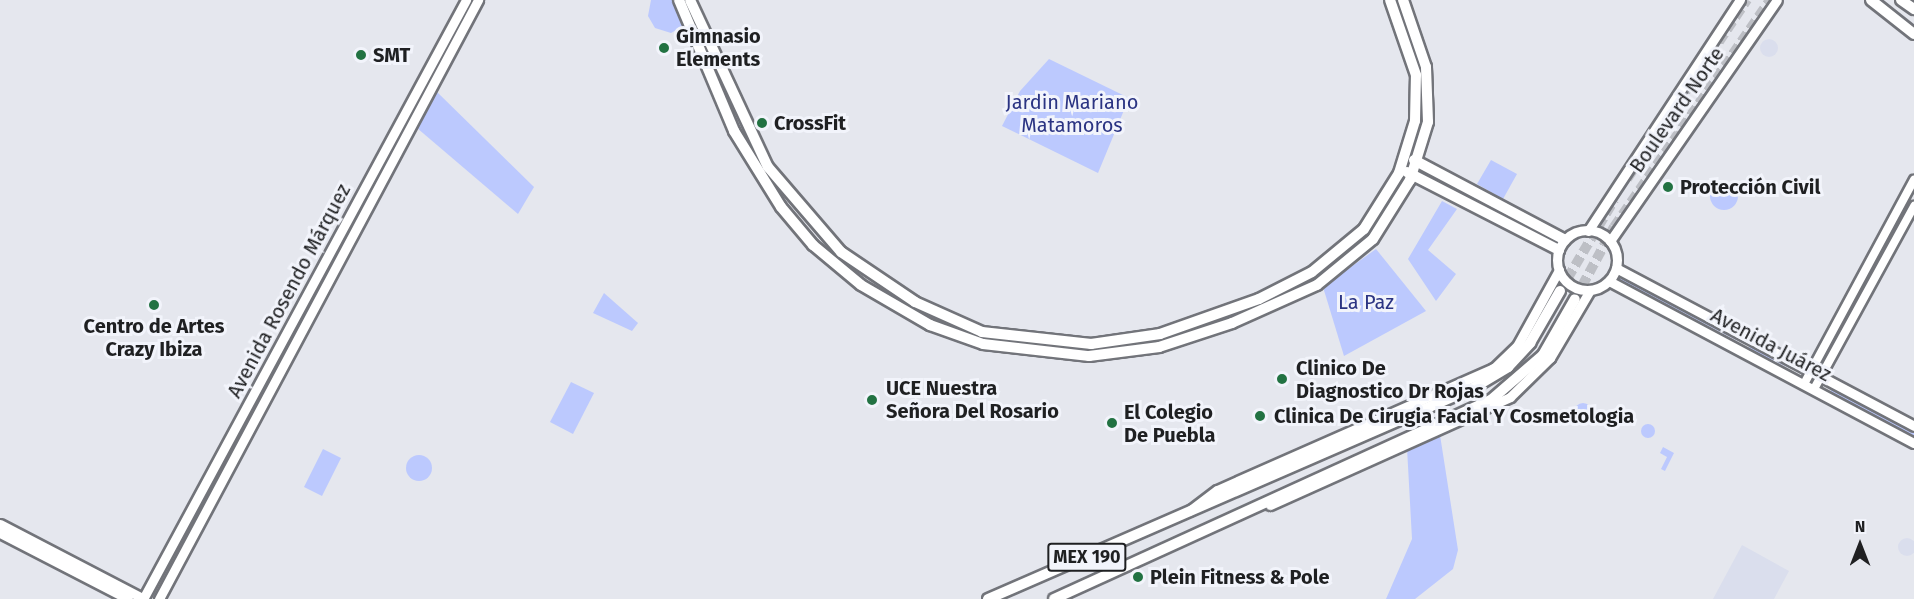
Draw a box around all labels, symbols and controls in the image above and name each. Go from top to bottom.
place label: Gimnasio Elements [676,24,761,71]
marker: Gimnasio Elements [657,41,671,55]
place label: SMT [373,43,410,67]
street label: Boulevard Norte [1625,43,1729,177]
marker: SMT [354,48,368,62]
park label: Jardin Mariano Matamoros [1006,91,1138,138]
place label: CrossFit [774,111,846,135]
marker: CrossFit [755,116,769,130]
place label: Protección Civil [1680,175,1820,199]
street label: Avenida Rosendo Márquez [222,180,356,402]
marker: Protección Civil [1661,180,1675,194]
park label: La Paz [1338,290,1394,314]
marker: Centro de Artes Crazy Ibiza [147,298,161,312]
street label: Avenida Juárez [1707,303,1835,387]
place label: Centro de Artes Crazy Ibiza [84,314,224,361]
place label: Clinico De Diagnostico Dr Rojas [1296,356,1484,403]
marker: Clinico De Diagnostico Dr Rojas [1273,370,1291,388]
place label: UCE Nuestra Señora Del Rosario [886,376,1059,423]
marker: UCE Nuestra Señora Del Rosario [863,391,881,409]
place label: El Colegio De Puebla [1124,400,1215,447]
place label: Clinica De Cirugia Facial Y Cosmetologia [1274,404,1634,428]
marker: Clinica De Cirugia Facial Y Cosmetologia [1251,407,1269,425]
marker: El Colegio De Puebla [1105,416,1119,430]
north arrow [1830,515,1890,575]
text: N [1855,517,1865,536]
road number: MEX 190 [1046,542,1128,572]
place label: Plein Fitness & Pole [1150,565,1330,589]
marker: Plein Fitness & Pole [1131,570,1145,584]

